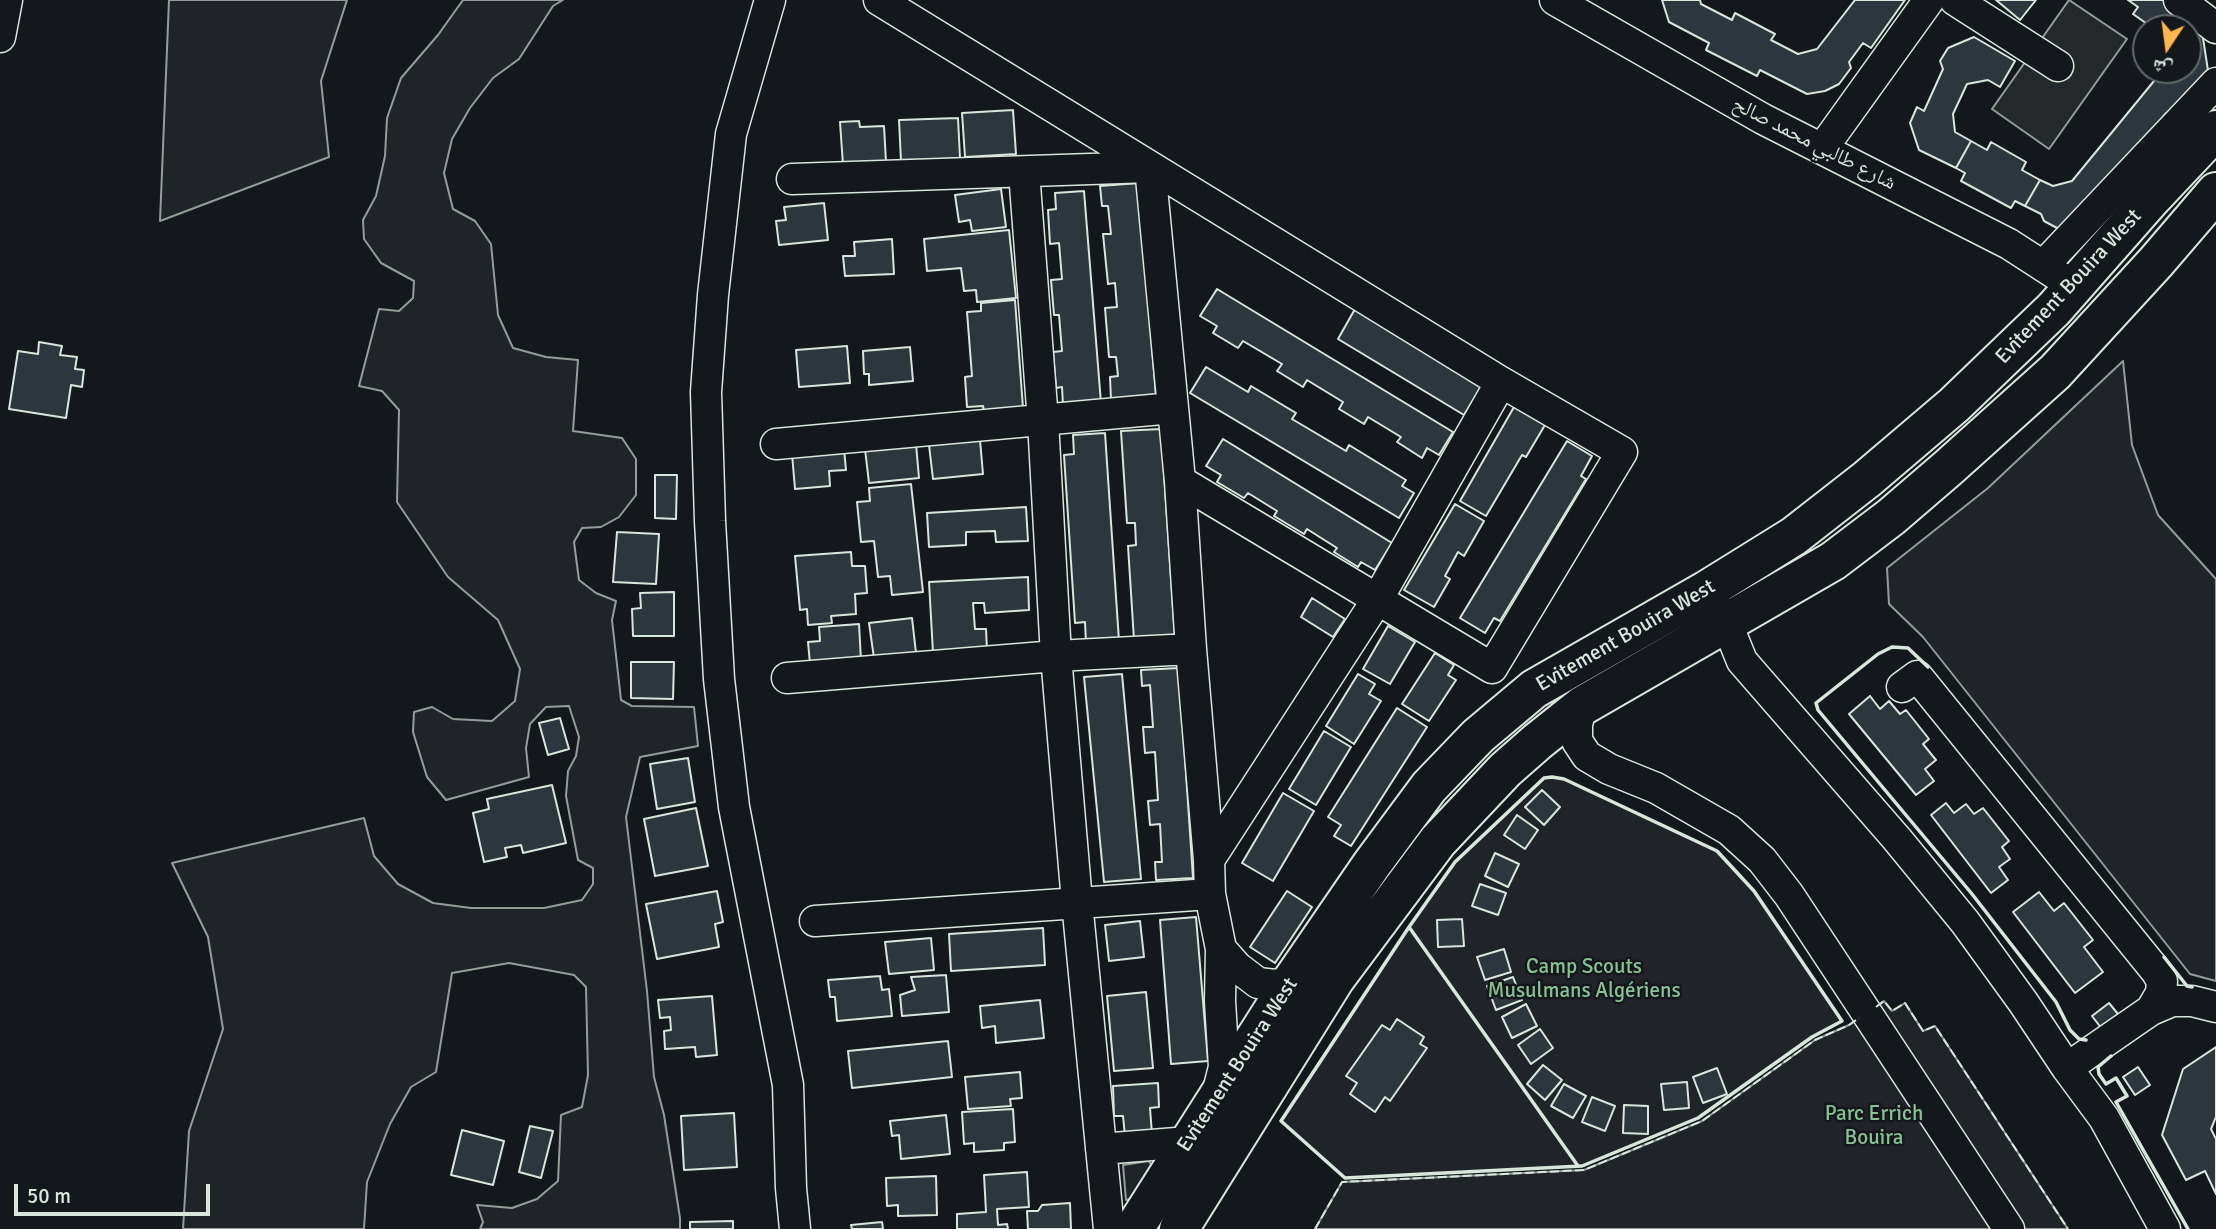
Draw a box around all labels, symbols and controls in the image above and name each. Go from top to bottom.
north arrow [2132,14,2202,84]
text: ش [2150,54,2175,81]
street label: شارع طالبي محمد صالح [1728,92,1900,196]
street label: Evitement Bouira West [1991,204,2147,370]
street label: Evitement Bouira West [1532,574,1720,698]
park label: Camp Scouts Musulmans Algériens [1487,954,1681,1004]
street label: Evitement Bouira West [1172,973,1304,1157]
park label: Parc Errich Bouira [1825,1101,1923,1151]
scale bar [18,1170,214,1214]
text: 50 m [27,1183,71,1209]

